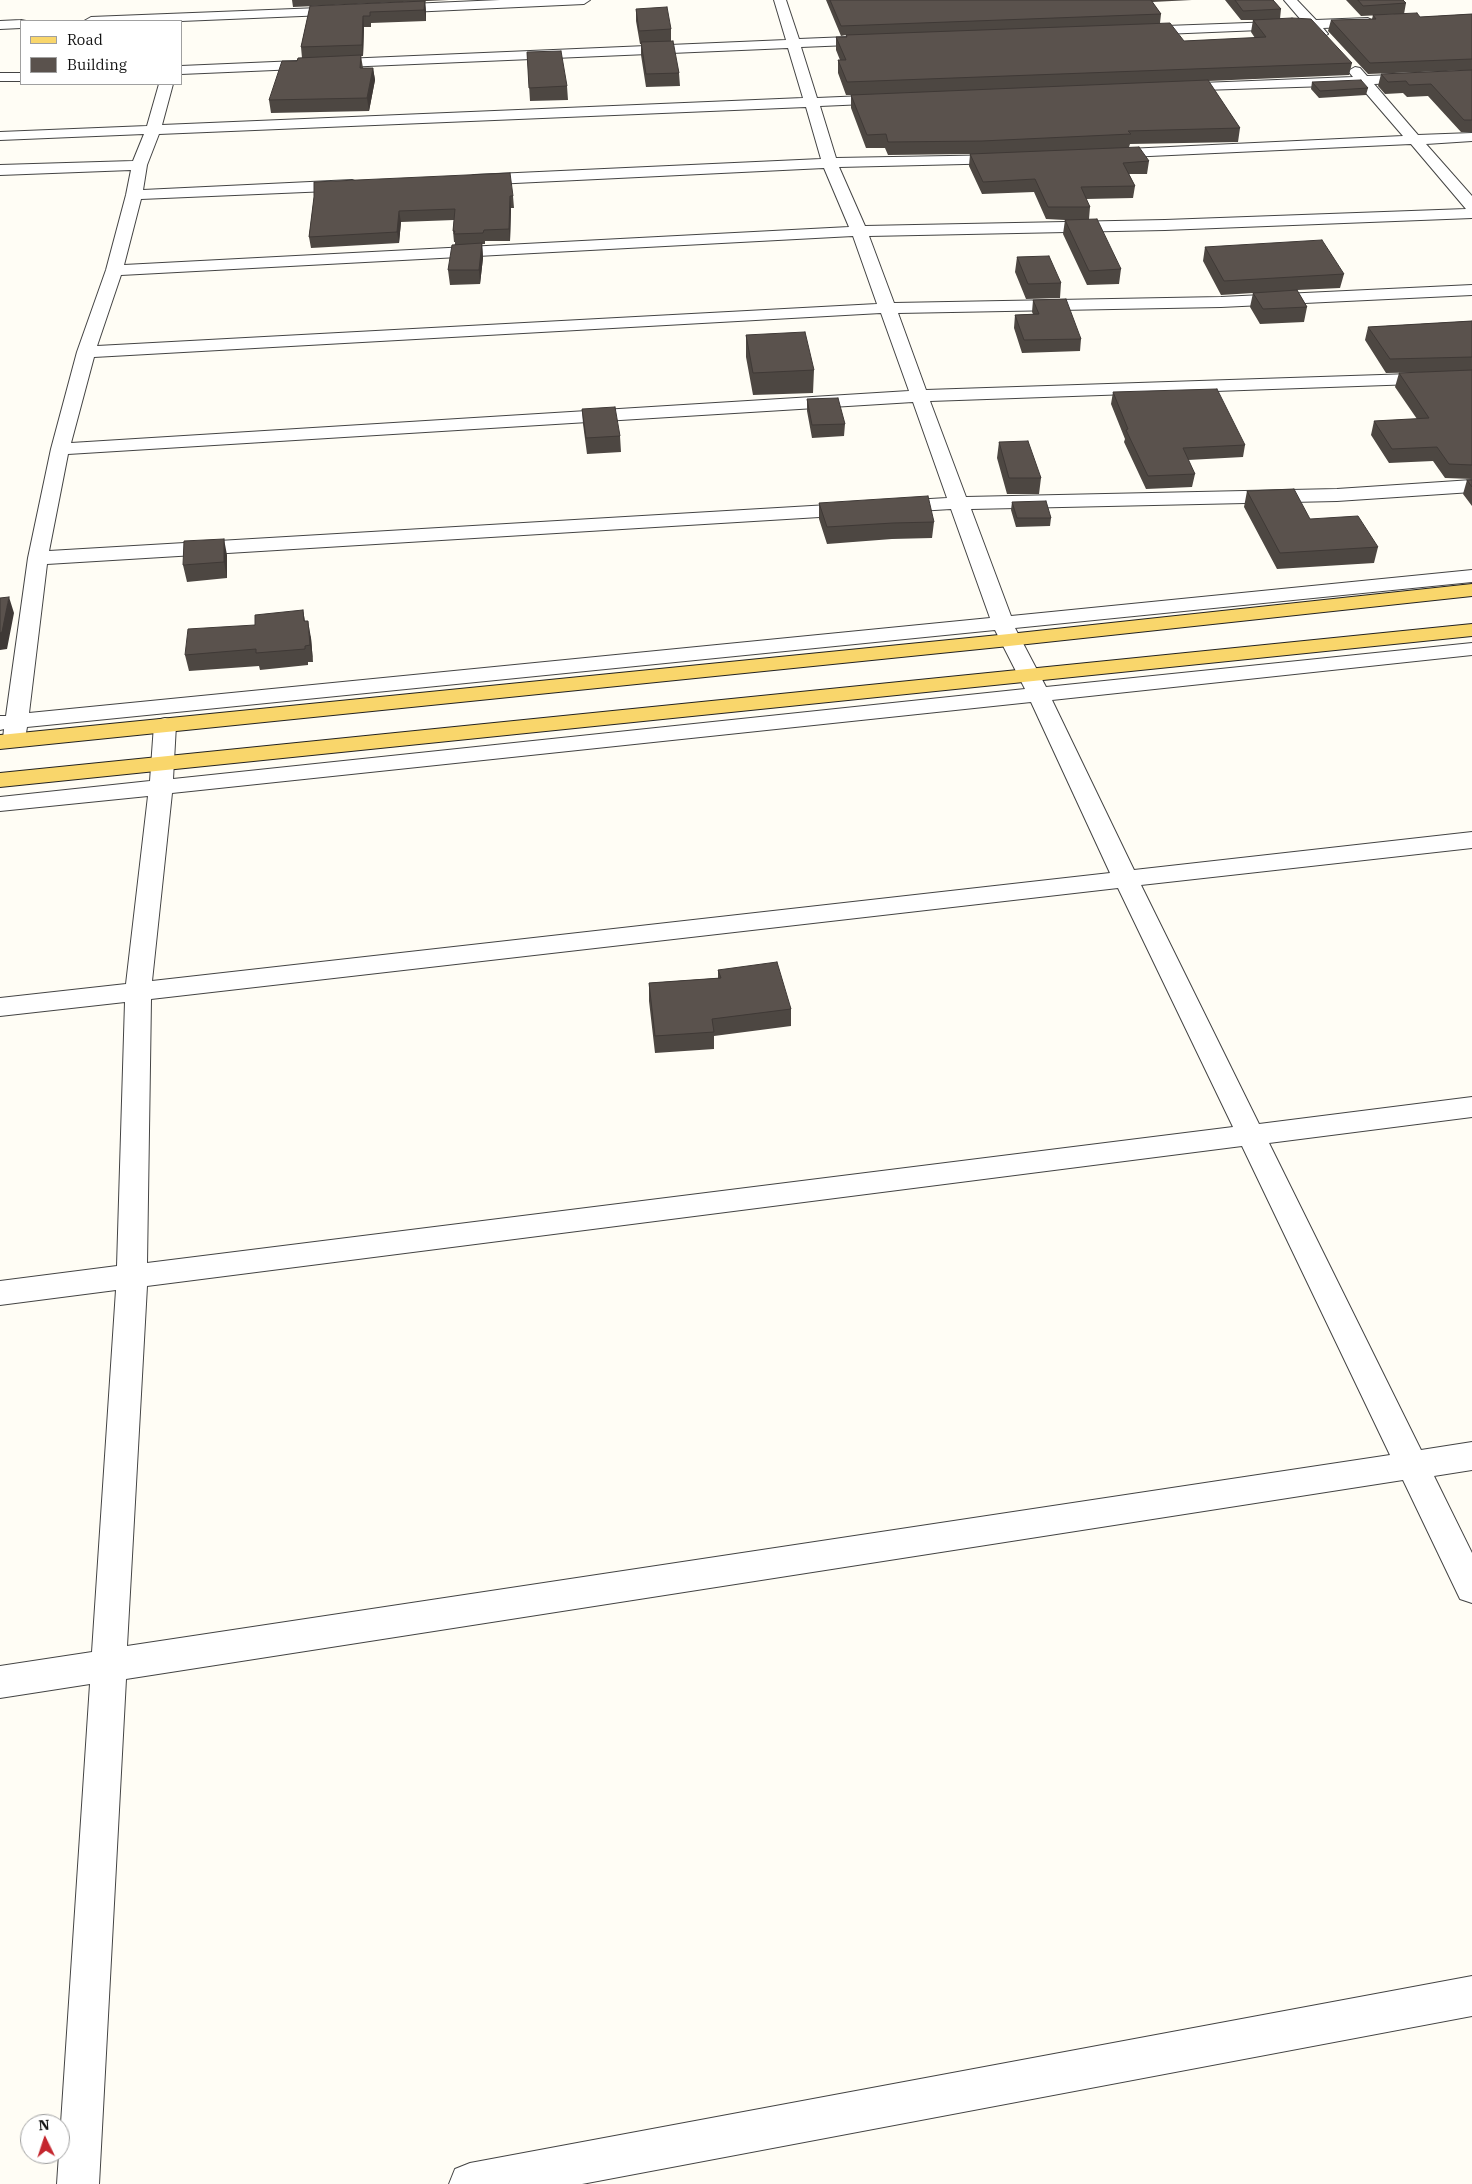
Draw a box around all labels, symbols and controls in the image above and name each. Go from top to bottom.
legend [20,20,182,85]
text: Road [67,30,103,49]
text: Building [67,55,127,74]
north arrow [20,2114,70,2164]
text: N [38,2116,50,2134]

